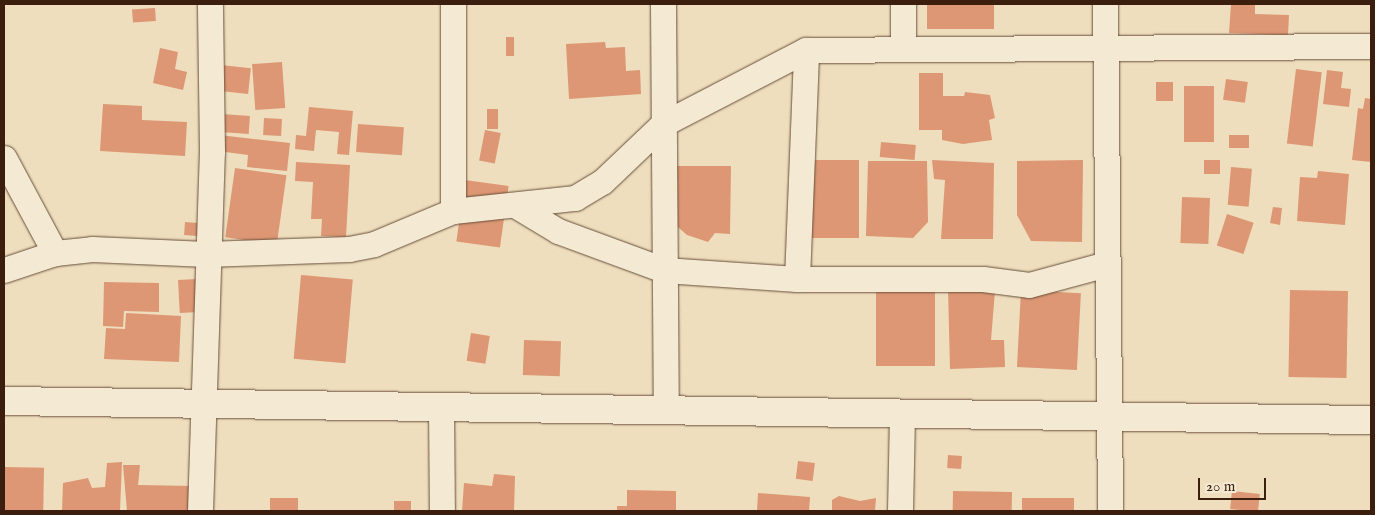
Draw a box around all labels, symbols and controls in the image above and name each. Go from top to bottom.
scale bar [1200,468,1268,500]
text: 20 m [1206,477,1235,496]

